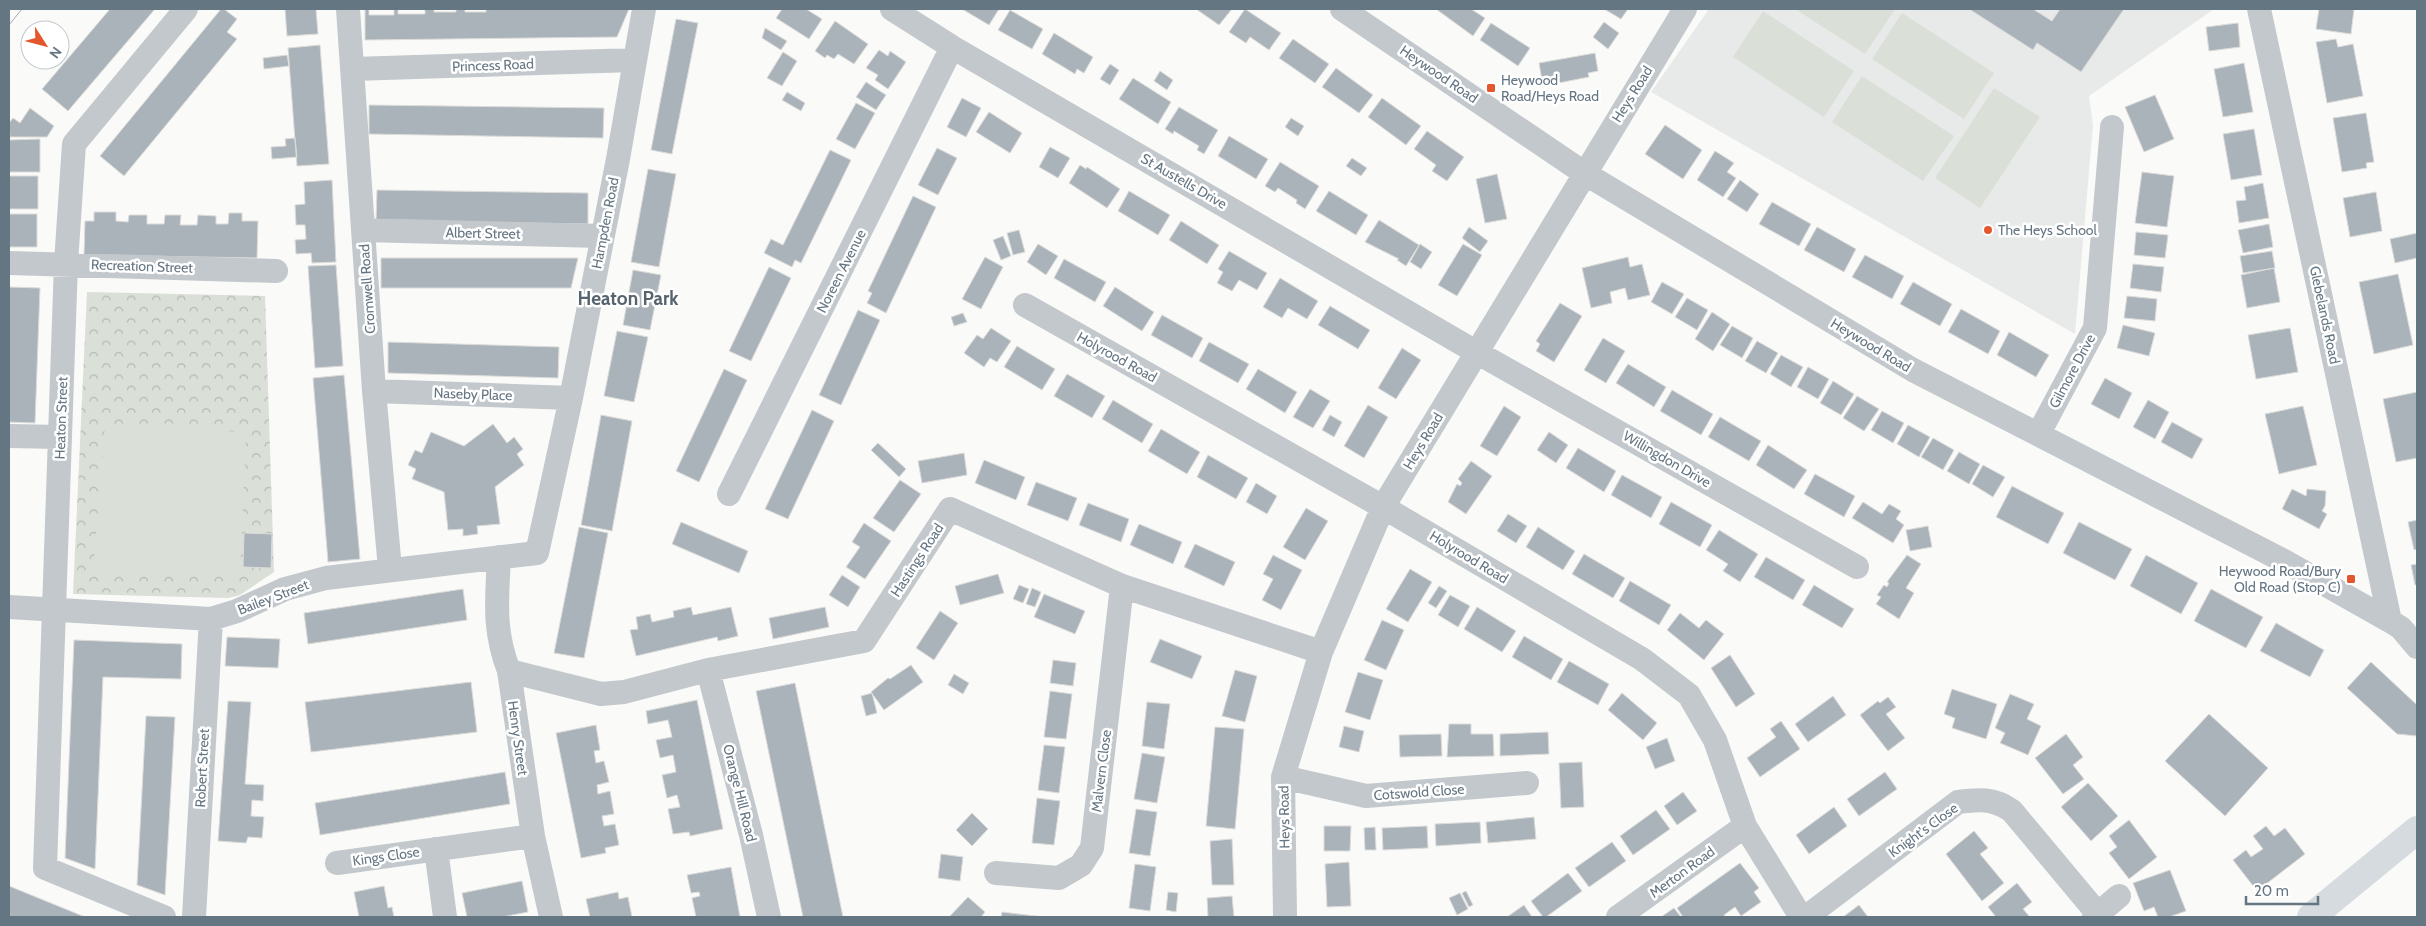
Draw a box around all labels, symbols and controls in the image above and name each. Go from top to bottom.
north arrow [20,20,70,70]
street label: Heywood Road [1396,41,1482,107]
text: N [45,43,66,62]
street label: Princess Road [452,55,534,75]
street label: Heys Road [1608,62,1656,126]
place label: Heywood Road/Heys Road [1501,71,1599,105]
marker: Heywood Road/Heys Road [1485,82,1497,94]
street label: St Austells Drive [1138,149,1230,213]
street label: Hampden Road [587,176,623,270]
place label: The Heys School [1998,221,2098,239]
street label: Albert Street [445,223,521,243]
marker: The Heys School [1982,224,1994,236]
street label: Noreen Avenue [812,226,870,316]
street label: Cromwell Road [355,243,379,335]
street label: Recreation Street [91,255,194,277]
street label: Glebelands Road [2306,264,2344,366]
district label: Heaton Park [578,287,679,310]
street label: Heywood Road [1828,314,1914,376]
street label: Holyrood Road [1074,328,1160,386]
street label: Gilmore Drive [2045,331,2099,411]
street label: Heaton Street [51,376,71,460]
street label: Naseby Place [433,384,513,404]
street label: Heys Road [1399,409,1447,473]
street label: Willingdon Drive [1620,427,1714,491]
street label: Hastings Road [887,520,947,600]
street label: Holyrood Road [1426,526,1512,588]
place label: Heywood Road/Bury Old Road (Stop C) [2219,562,2341,596]
marker: Heywood Road/Bury Old Road (Stop C) [2345,573,2357,585]
street label: Bailey Street [235,575,311,619]
street label: Henry Street [504,699,532,777]
street label: Robert Street [191,728,213,808]
street label: Malvern Close [1087,729,1115,813]
street label: Orange Hill Road [719,742,761,844]
street label: Cotswold Close [1373,780,1465,804]
street label: Heys Road [1274,785,1294,849]
street label: Knight's Close [1885,799,1961,861]
street label: Kings Close [351,842,421,870]
street label: Merton Road [1646,842,1718,902]
scale bar [2246,874,2318,906]
text: 20 m [2254,882,2289,900]

